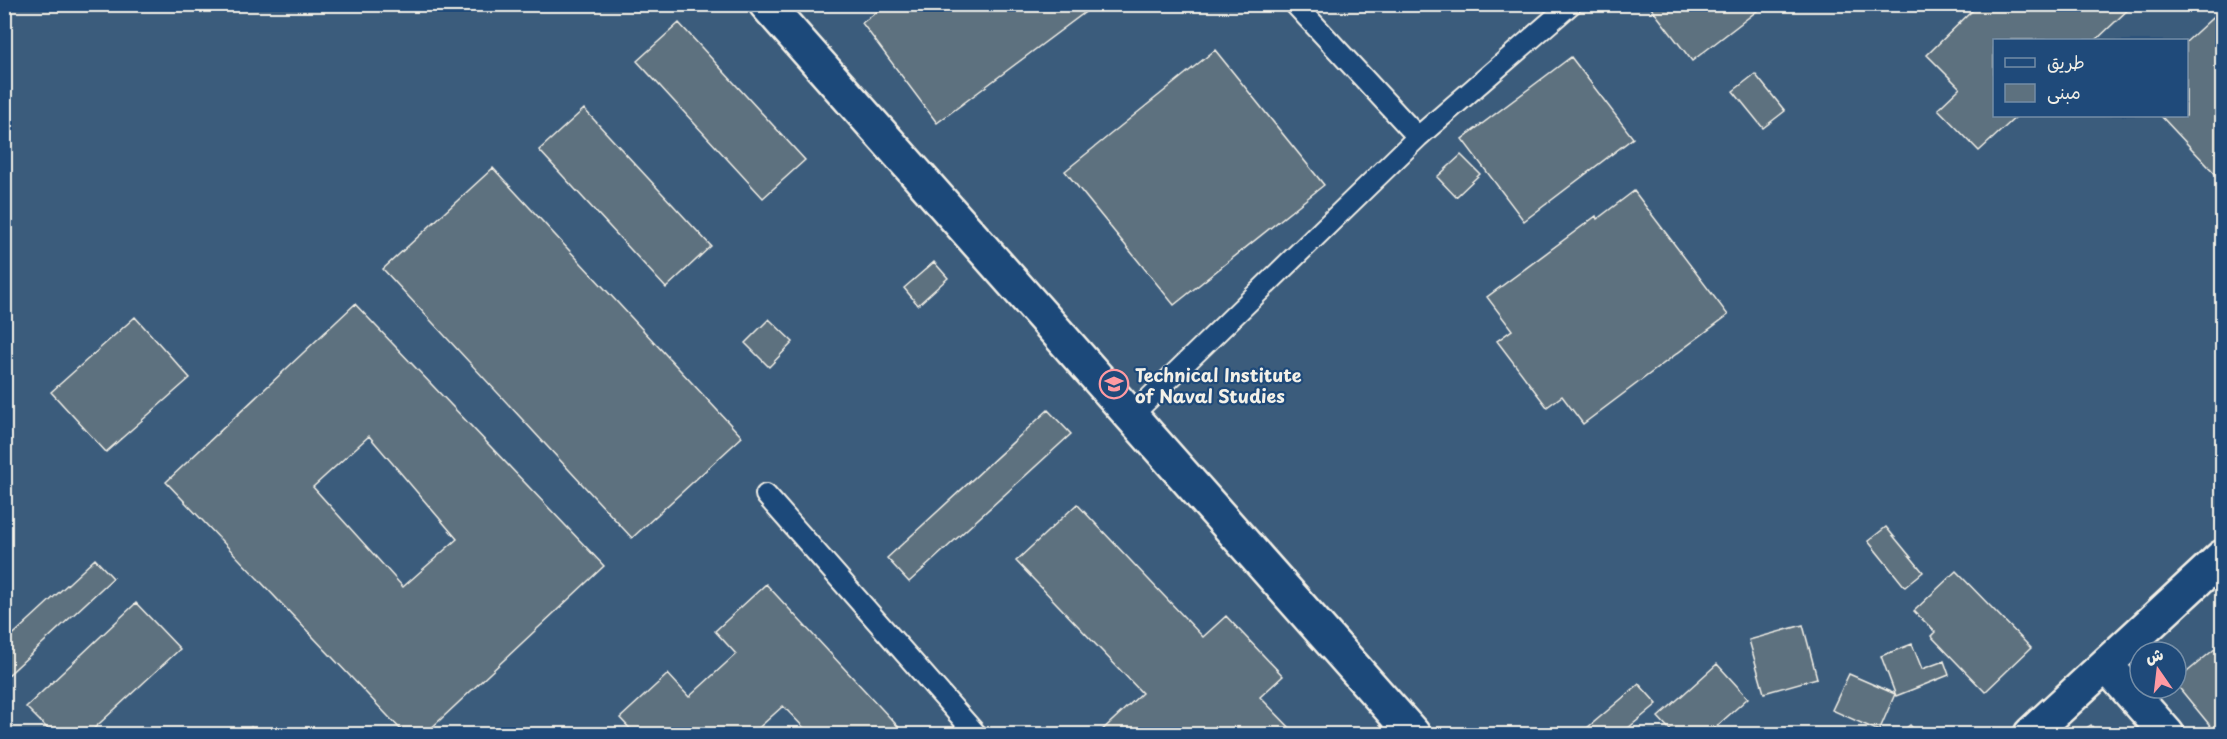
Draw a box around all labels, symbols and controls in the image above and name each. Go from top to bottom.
legend [1993,39,2188,117]
text: طريق [2047,48,2085,75]
text: مبنى [2047,78,2081,105]
place label: Technical Institute of Naval Studies [1135,361,1302,409]
school or university icon: Technical Institute of Naval Studies [1098,368,1130,400]
north arrow [2128,640,2188,700]
text: ش [2143,641,2166,668]

